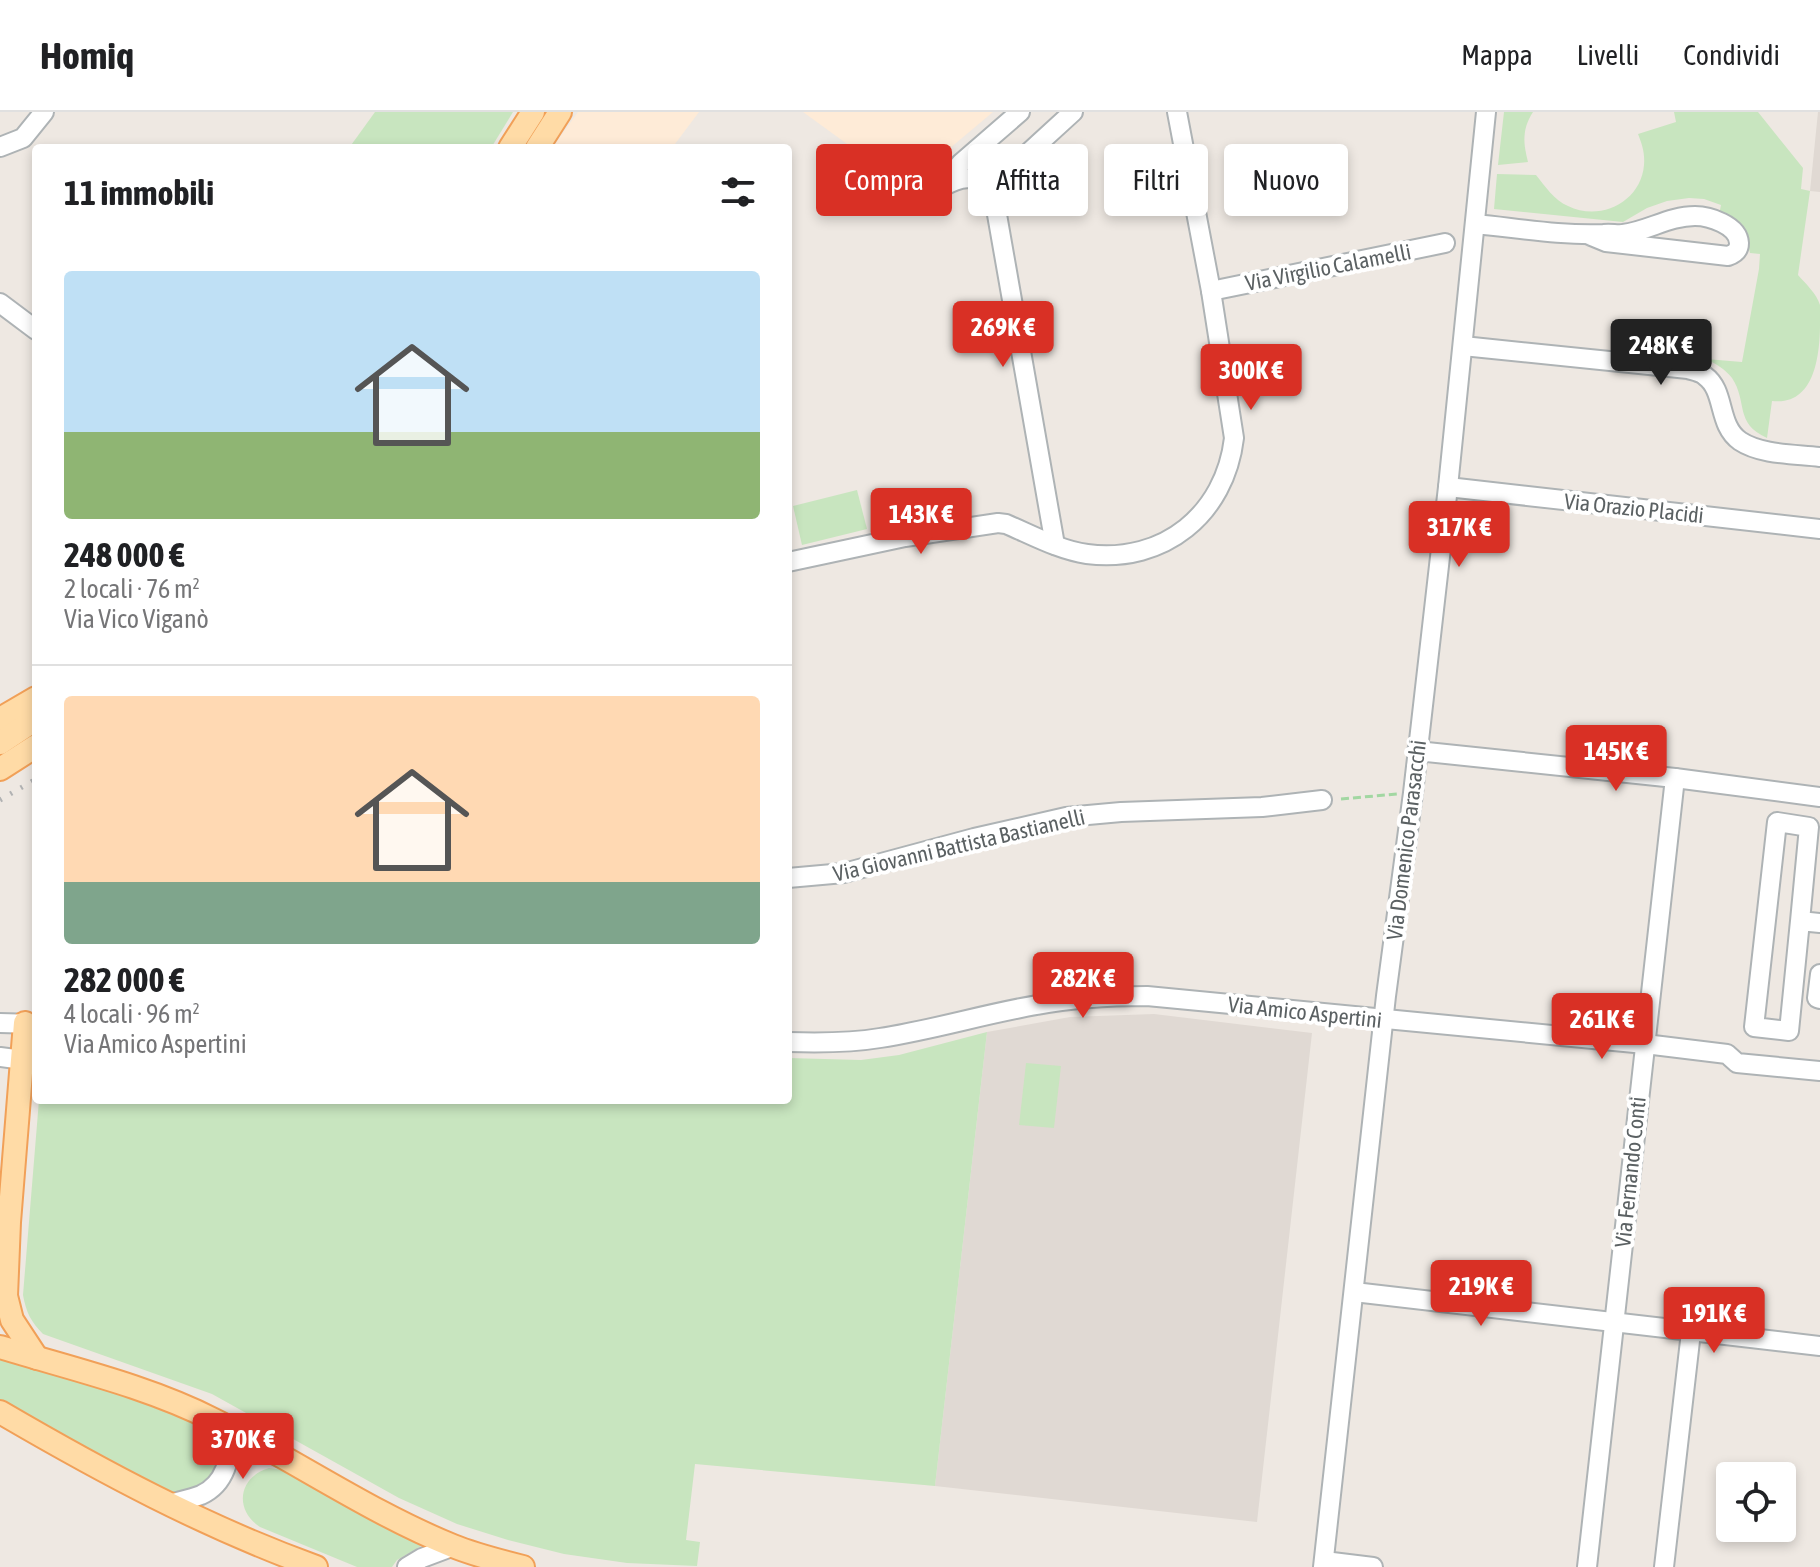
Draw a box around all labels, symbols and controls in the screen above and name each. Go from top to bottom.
text: Homiq [40,34,134,77]
text: Mappa [1461,39,1533,71]
text: Livelli [1577,39,1639,71]
text: Condividi [1683,39,1780,71]
chip: Compra [816,144,952,216]
chip: Affitta [968,144,1088,216]
chip: Filtri [1104,144,1208,216]
chip: Nuovo [1224,144,1348,216]
icon: filters [716,170,760,214]
text: 11 immobili [64,173,214,212]
street label: Via Virgilio Calamelli [1243,238,1413,296]
pin: 269K € [938,301,1068,369]
text: 269K € [971,312,1035,342]
pin: 248K € [1596,319,1726,387]
icon: home [340,323,484,467]
text: 248K € [1629,330,1693,360]
pin: 300K € [1186,344,1316,412]
text: 300K € [1219,355,1283,385]
pin: 143K € [856,488,986,556]
street label: Via Orazio Placidi [1563,488,1705,528]
text: 143K € [889,499,953,529]
pin: 317K € [1394,501,1524,569]
text: 317K € [1427,512,1491,542]
text: 248 000 € [64,535,185,574]
text: 2 locali · 76 m² [64,574,200,604]
text: Via Vico Viganò [64,604,209,634]
pin: 145K € [1551,725,1681,793]
text: 145K € [1584,736,1648,766]
street label: Via Domenico Parasacchi [1381,738,1431,942]
icon: home [340,748,484,892]
street label: Via Giovanni Battista Bastianelli [831,803,1087,887]
pin: 282K € [1018,952,1148,1020]
text: 282 000 € [64,960,185,999]
text: 282K € [1051,963,1115,993]
street label: Via Amico Aspertini [1227,991,1383,1033]
pin: 261K € [1537,993,1667,1061]
text: 4 locali · 96 m² [64,999,200,1029]
text: 261K € [1570,1004,1634,1034]
text: Via Amico Aspertini [64,1029,247,1059]
street label: Via Fernando Conti [1609,1095,1651,1249]
pin: 219K € [1416,1260,1546,1328]
text: 219K € [1449,1271,1513,1301]
pin: 191K € [1649,1287,1779,1355]
text: 191K € [1682,1298,1746,1328]
pin: 370K € [178,1413,308,1481]
text: 370K € [211,1424,275,1454]
map controls [1716,1462,1796,1542]
button: locate [1716,1462,1796,1542]

